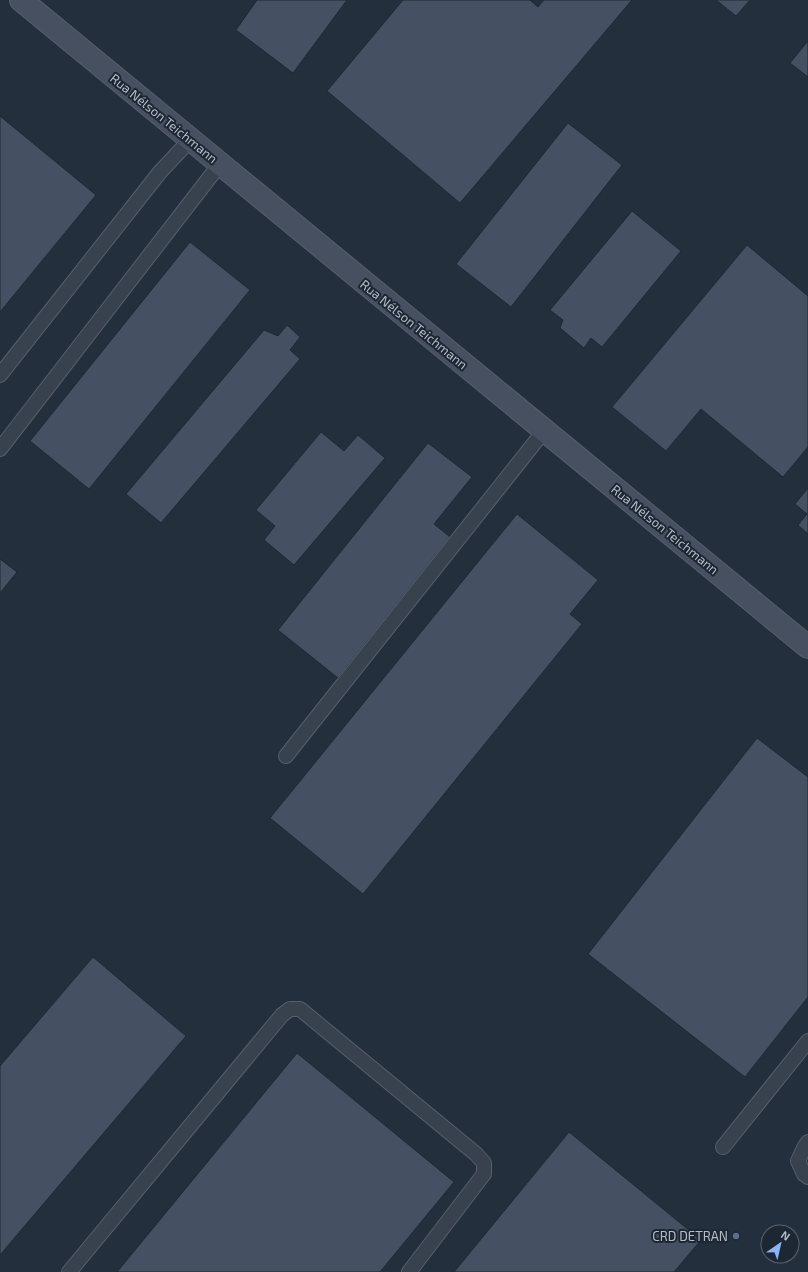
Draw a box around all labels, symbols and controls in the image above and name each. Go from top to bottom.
street label: Rua Nélson Teichmann [107,70,221,166]
street label: Rua Nélson Teichmann [357,276,471,372]
street label: Rua Nélson Teichmann [608,481,722,577]
north arrow [760,1224,800,1264]
place label: CRD DETRAN [652,1228,728,1244]
text: N [779,1228,793,1243]
marker: CRD DETRAN [731,1231,741,1241]

